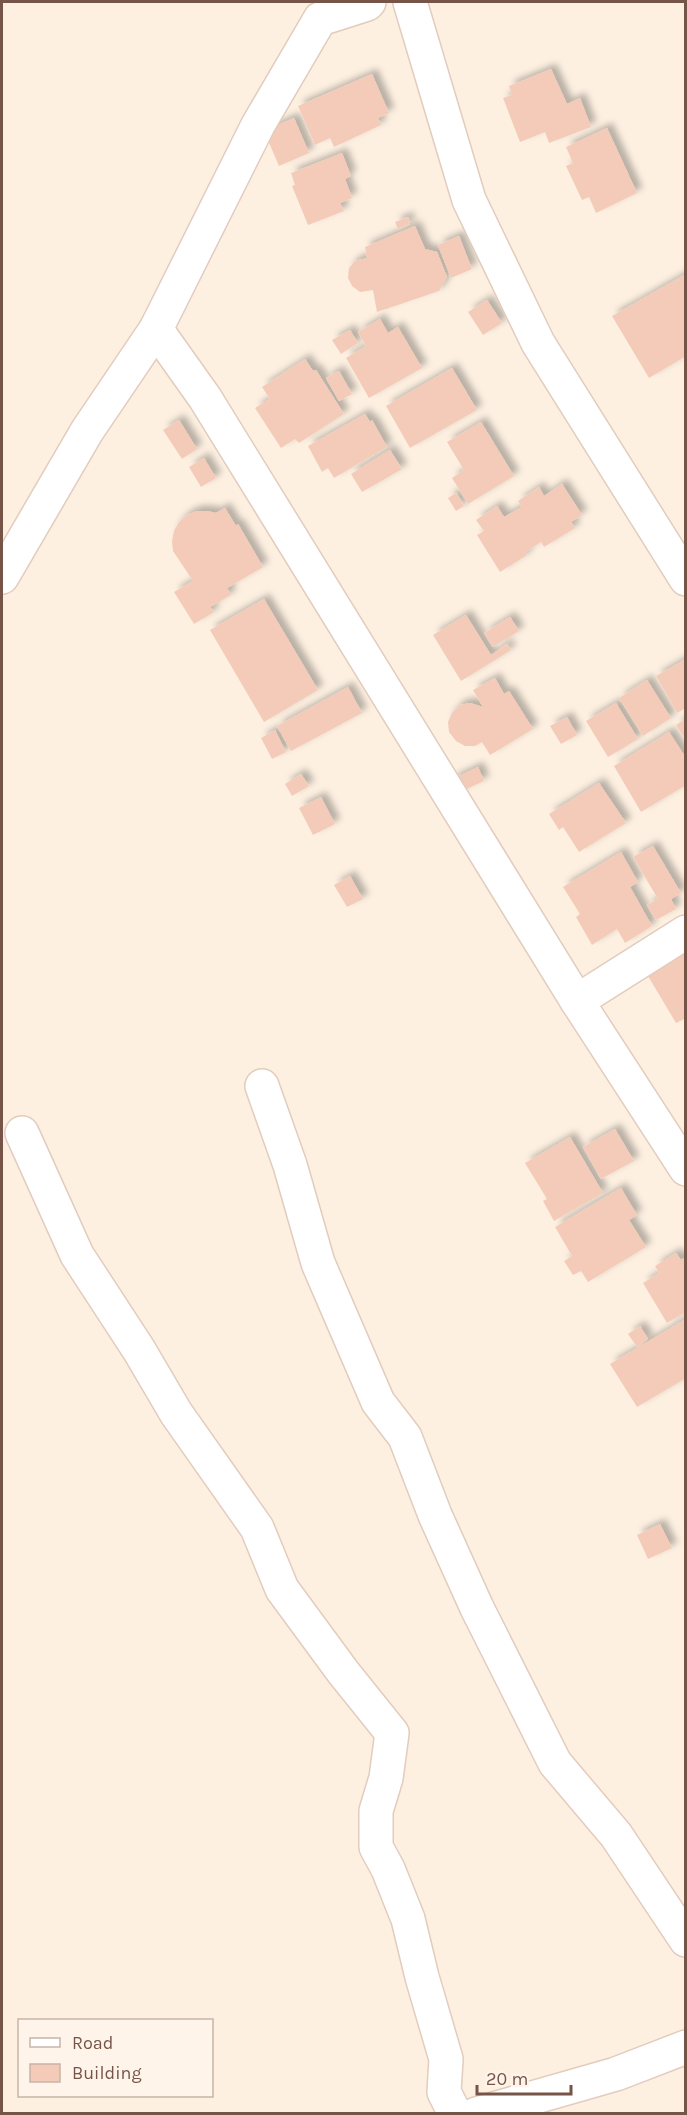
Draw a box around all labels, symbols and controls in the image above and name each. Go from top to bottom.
legend [18,2019,213,2097]
text: Road [72,2032,113,2054]
scale bar [477,2058,572,2096]
text: Building [72,2062,142,2084]
text: 20 m [486,2068,528,2090]

